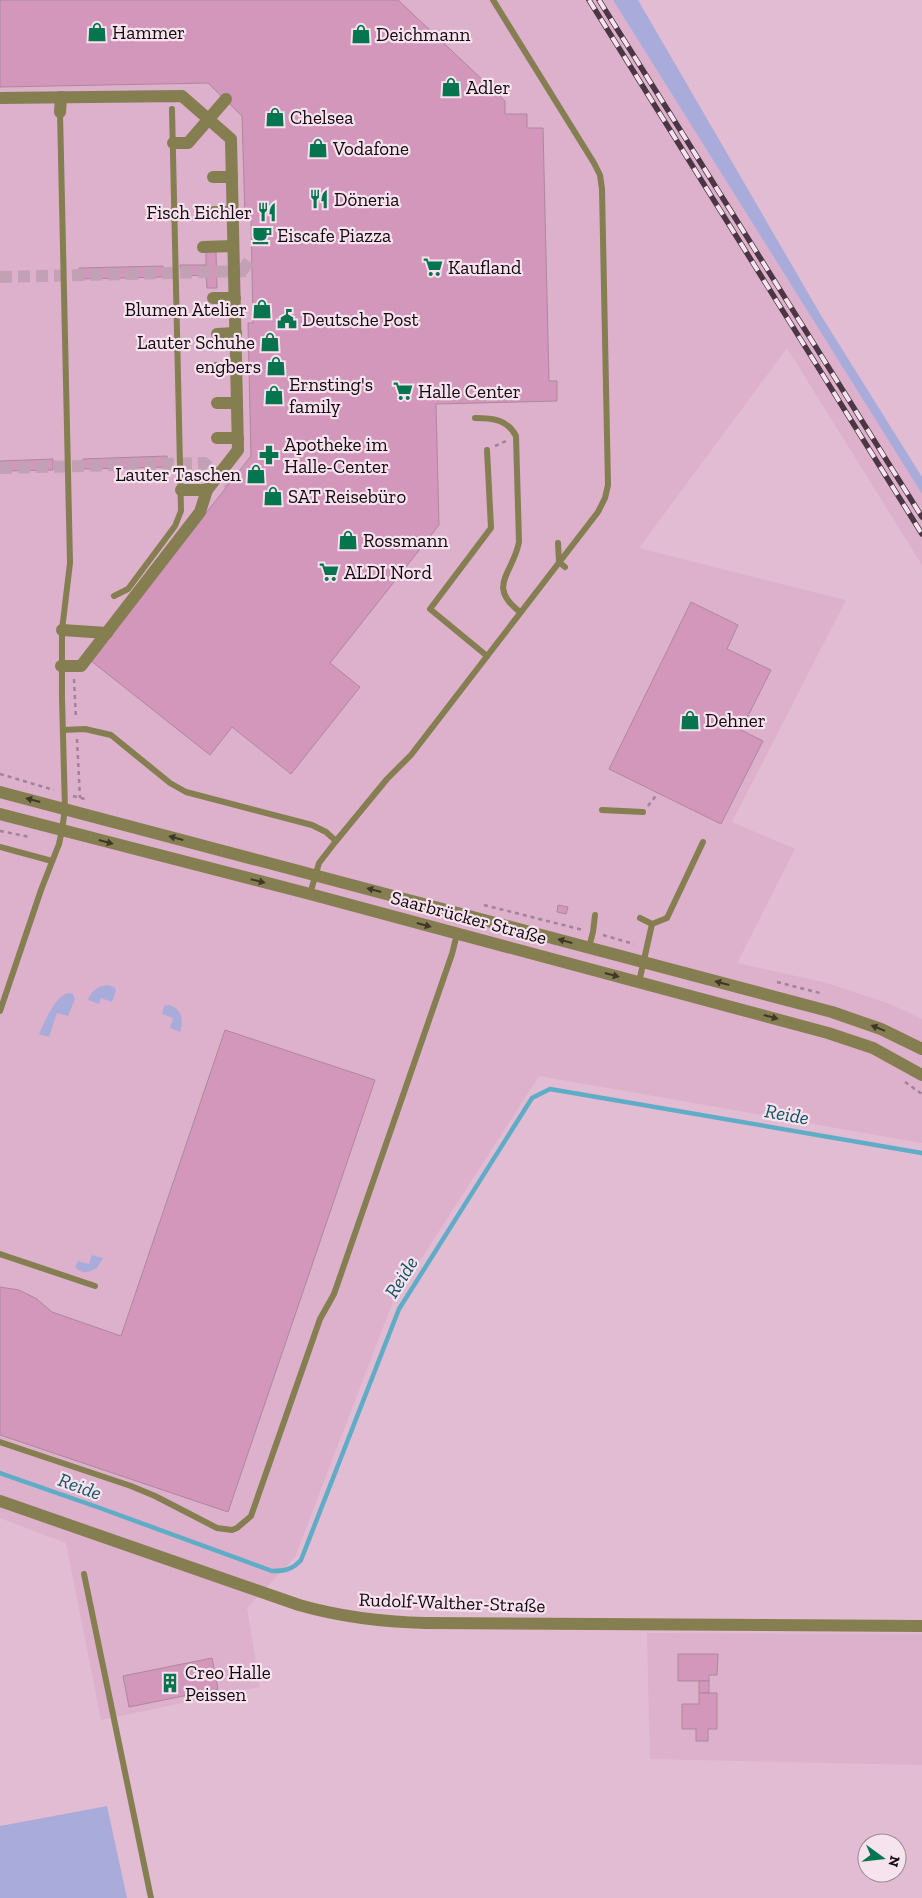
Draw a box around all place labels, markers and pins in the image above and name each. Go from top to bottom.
shop icon: Hammer [86,21,108,43]
place label: Hammer [112,21,185,44]
shop icon: Deichmann [350,23,372,45]
place label: Deichmann [376,23,471,46]
shop icon: Adler [440,76,462,98]
place label: Adler [466,76,510,99]
shop icon: Chelsea [264,106,286,128]
place label: Chelsea [290,106,353,129]
shop icon: Vodafone [307,137,329,159]
place label: Vodafone [332,137,409,160]
restaurant icon: Döneria [308,188,330,210]
place label: Döneria [334,188,399,211]
place label: Fisch Eichler [146,201,252,224]
restaurant icon: Fisch Eichler [256,201,278,223]
cafe icon: Eiscafe Piazza [251,224,273,246]
place label: Eiscafe Piazza [277,224,391,247]
supermarket icon: Kaufland [422,256,444,278]
place label: Kaufland [448,256,522,279]
place label: Blumen Atelier [125,298,247,321]
shop icon: Blumen Atelier [251,298,273,320]
public building icon: Deutsche Post [276,308,298,330]
place label: Deutsche Post [302,308,419,331]
place label: Lauter Schuhe [137,331,255,354]
shop icon: Lauter Schuhe [259,331,281,353]
place label: engbers [195,355,261,378]
shop icon: engbers [265,355,287,377]
place label: Ernsting's family [289,373,373,418]
supermarket icon: Halle Center [392,380,414,402]
place label: Halle Center [418,380,521,403]
shop icon: Ernsting's family [263,384,285,406]
place label: Apotheke im Halle-Center [284,433,389,478]
pharmacy icon: Apotheke im Halle-Center [258,444,280,466]
place label: Lauter Taschen [115,463,241,486]
shop icon: Lauter Taschen [245,463,267,485]
shop icon: SAT Reisebüro [262,485,284,507]
place label: SAT Reisebüro [288,485,407,508]
shop icon: Rossmann [337,529,359,551]
place label: Rossmann [363,529,448,552]
supermarket icon: ALDI Nord [318,561,340,583]
place label: ALDI Nord [344,561,433,584]
shop icon: Dehner [679,709,701,731]
place label: Dehner [705,709,766,732]
place label: Creo Halle Peissen [185,1661,271,1706]
building icon: Creo Halle Peissen [159,1672,181,1694]

